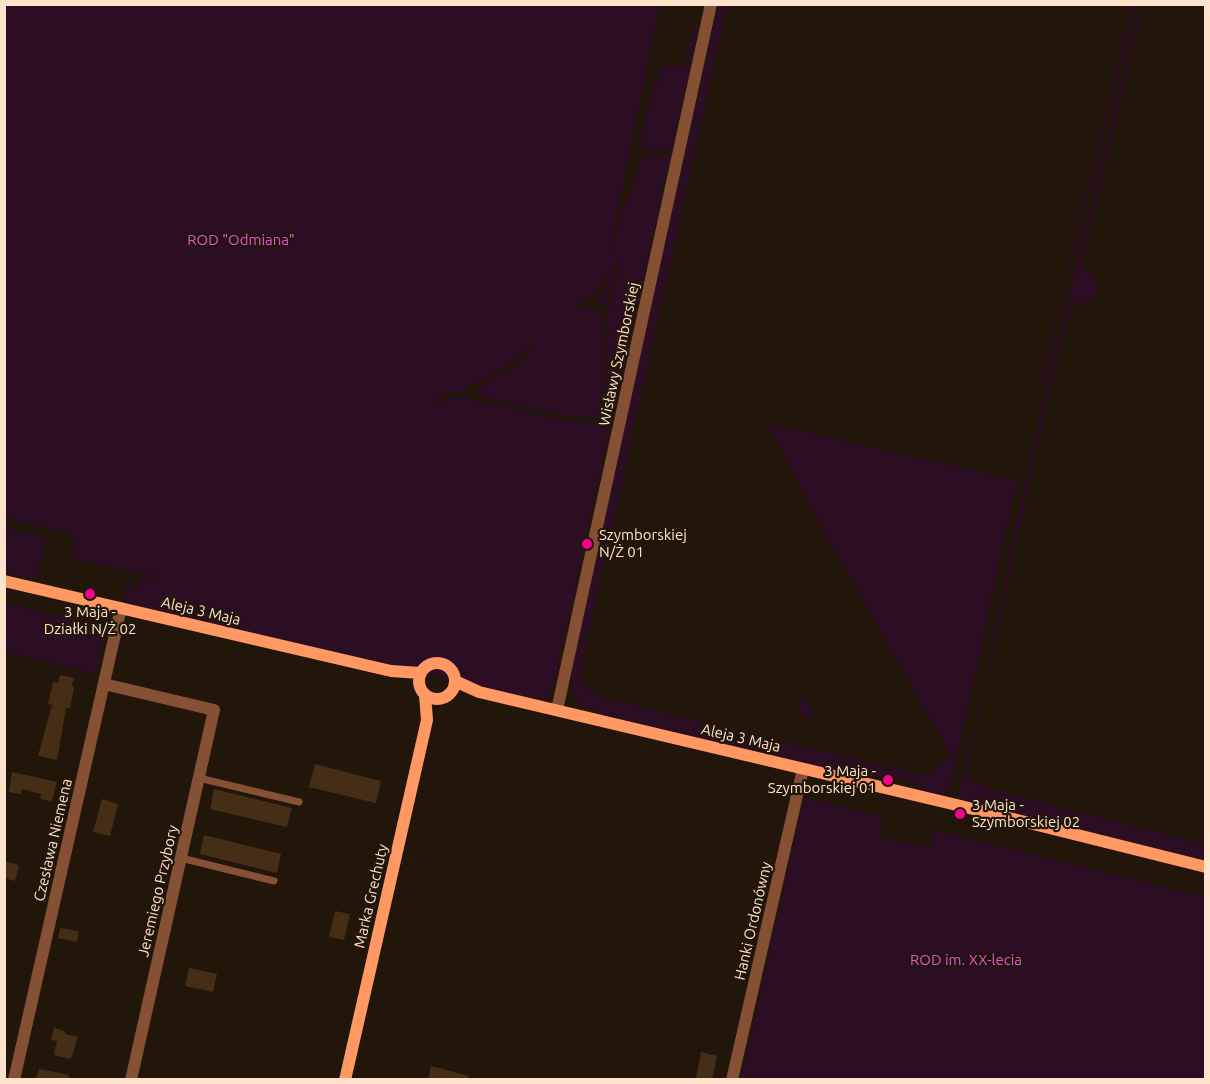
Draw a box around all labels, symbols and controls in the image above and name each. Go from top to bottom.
park label: ROD "Odmiana" [187,231,295,249]
street label: Wisławy Szymborskiej [595,280,643,428]
place label: Szymborskiej N/Ż 01 [599,526,687,561]
marker: Szymborskiej N/Ż 01 [580,537,594,551]
marker: 3 Maja - Działki N/Ż 02 [83,587,97,601]
street label: Aleja 3 Maja [160,593,242,629]
place label: 3 Maja - Działki N/Ż 02 [44,603,136,638]
street label: Aleja 3 Maja [700,720,782,756]
place label: 3 Maja - Szymborskiej 01 [768,762,876,797]
marker: 3 Maja - Szymborskiej 01 [881,773,895,787]
street label: Czesława Niemena [30,777,76,903]
place label: 3 Maja - Szymborskiej 02 [972,796,1080,831]
marker: 3 Maja - Szymborskiej 02 [953,807,967,821]
street label: Jeremiego Przybory [134,823,182,959]
street label: Marka Grechuty [350,842,392,950]
street label: Hanki Ordonówny [731,860,775,982]
park label: ROD im. XX-lecia [910,951,1022,969]

